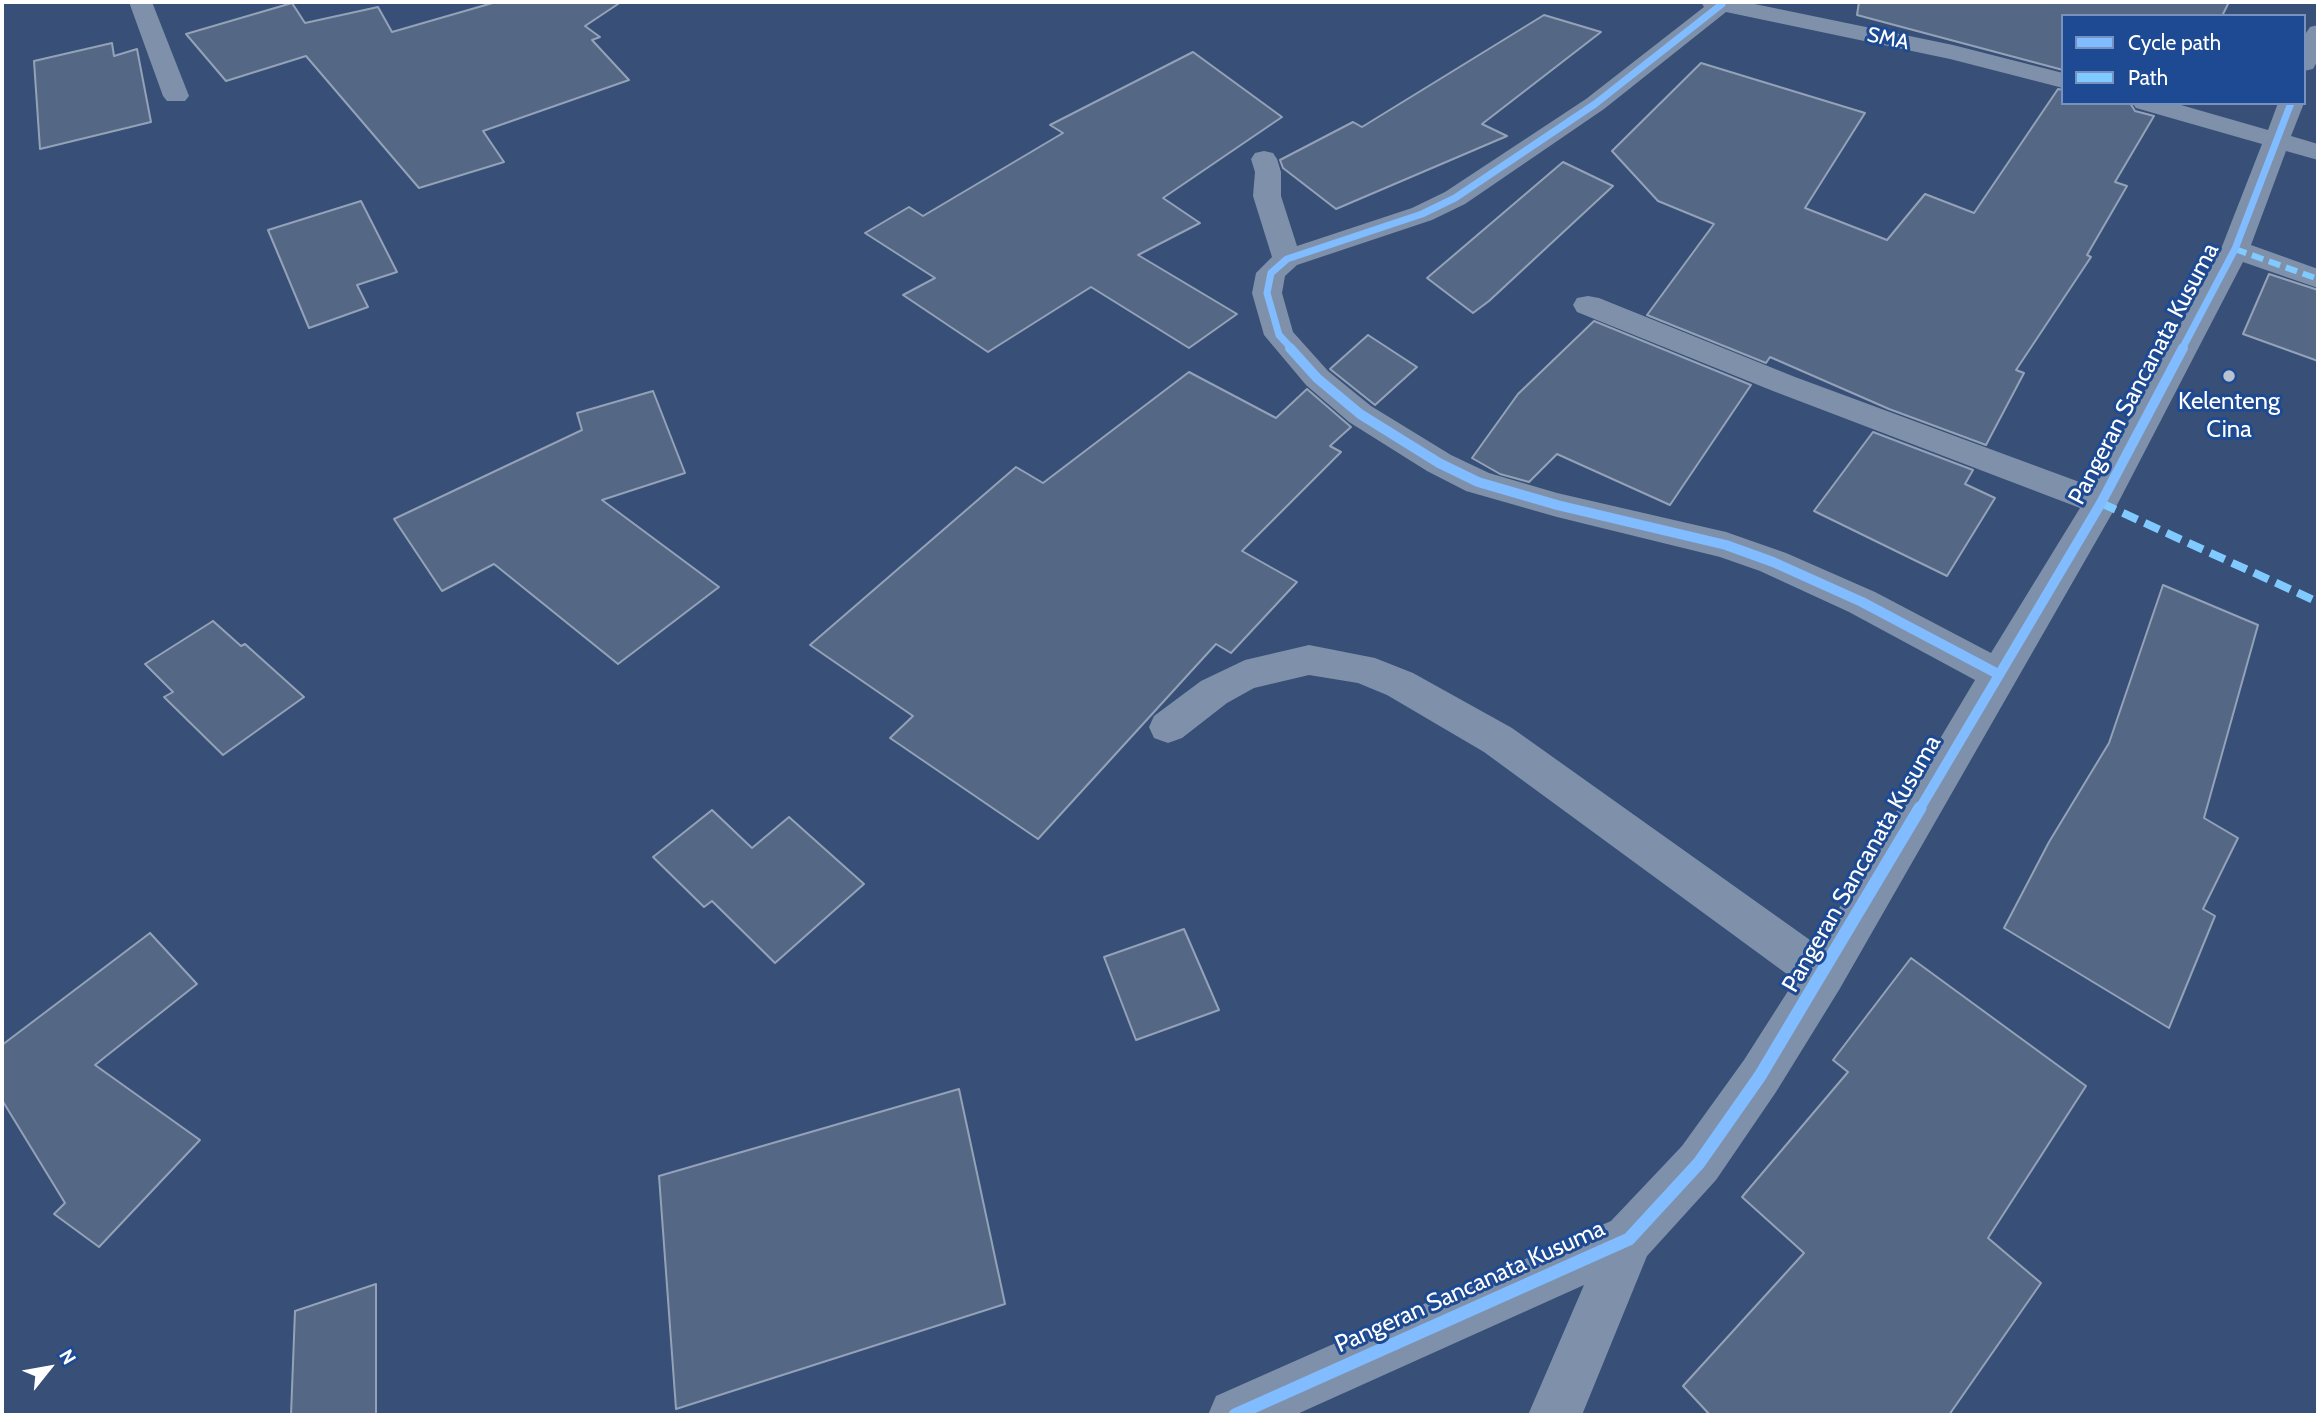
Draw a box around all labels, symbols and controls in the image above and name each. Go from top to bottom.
legend [2061,14,2306,105]
street label: SMA [1865,22,1911,56]
text: Cycle path [2128,30,2221,55]
text: Path [2128,65,2168,90]
street label: Pangeran Sancanata Kusuma [2063,238,2225,510]
marker: Kelenteng Cina [2221,368,2237,384]
place label: Kelenteng Cina [2178,388,2280,444]
street label: Pangeran Sancanata Kusuma [1777,730,1947,998]
street label: Pangeran Sancanata Kusuma [1331,1214,1609,1360]
north arrow [14,1333,84,1403]
text: N [54,1345,81,1369]

